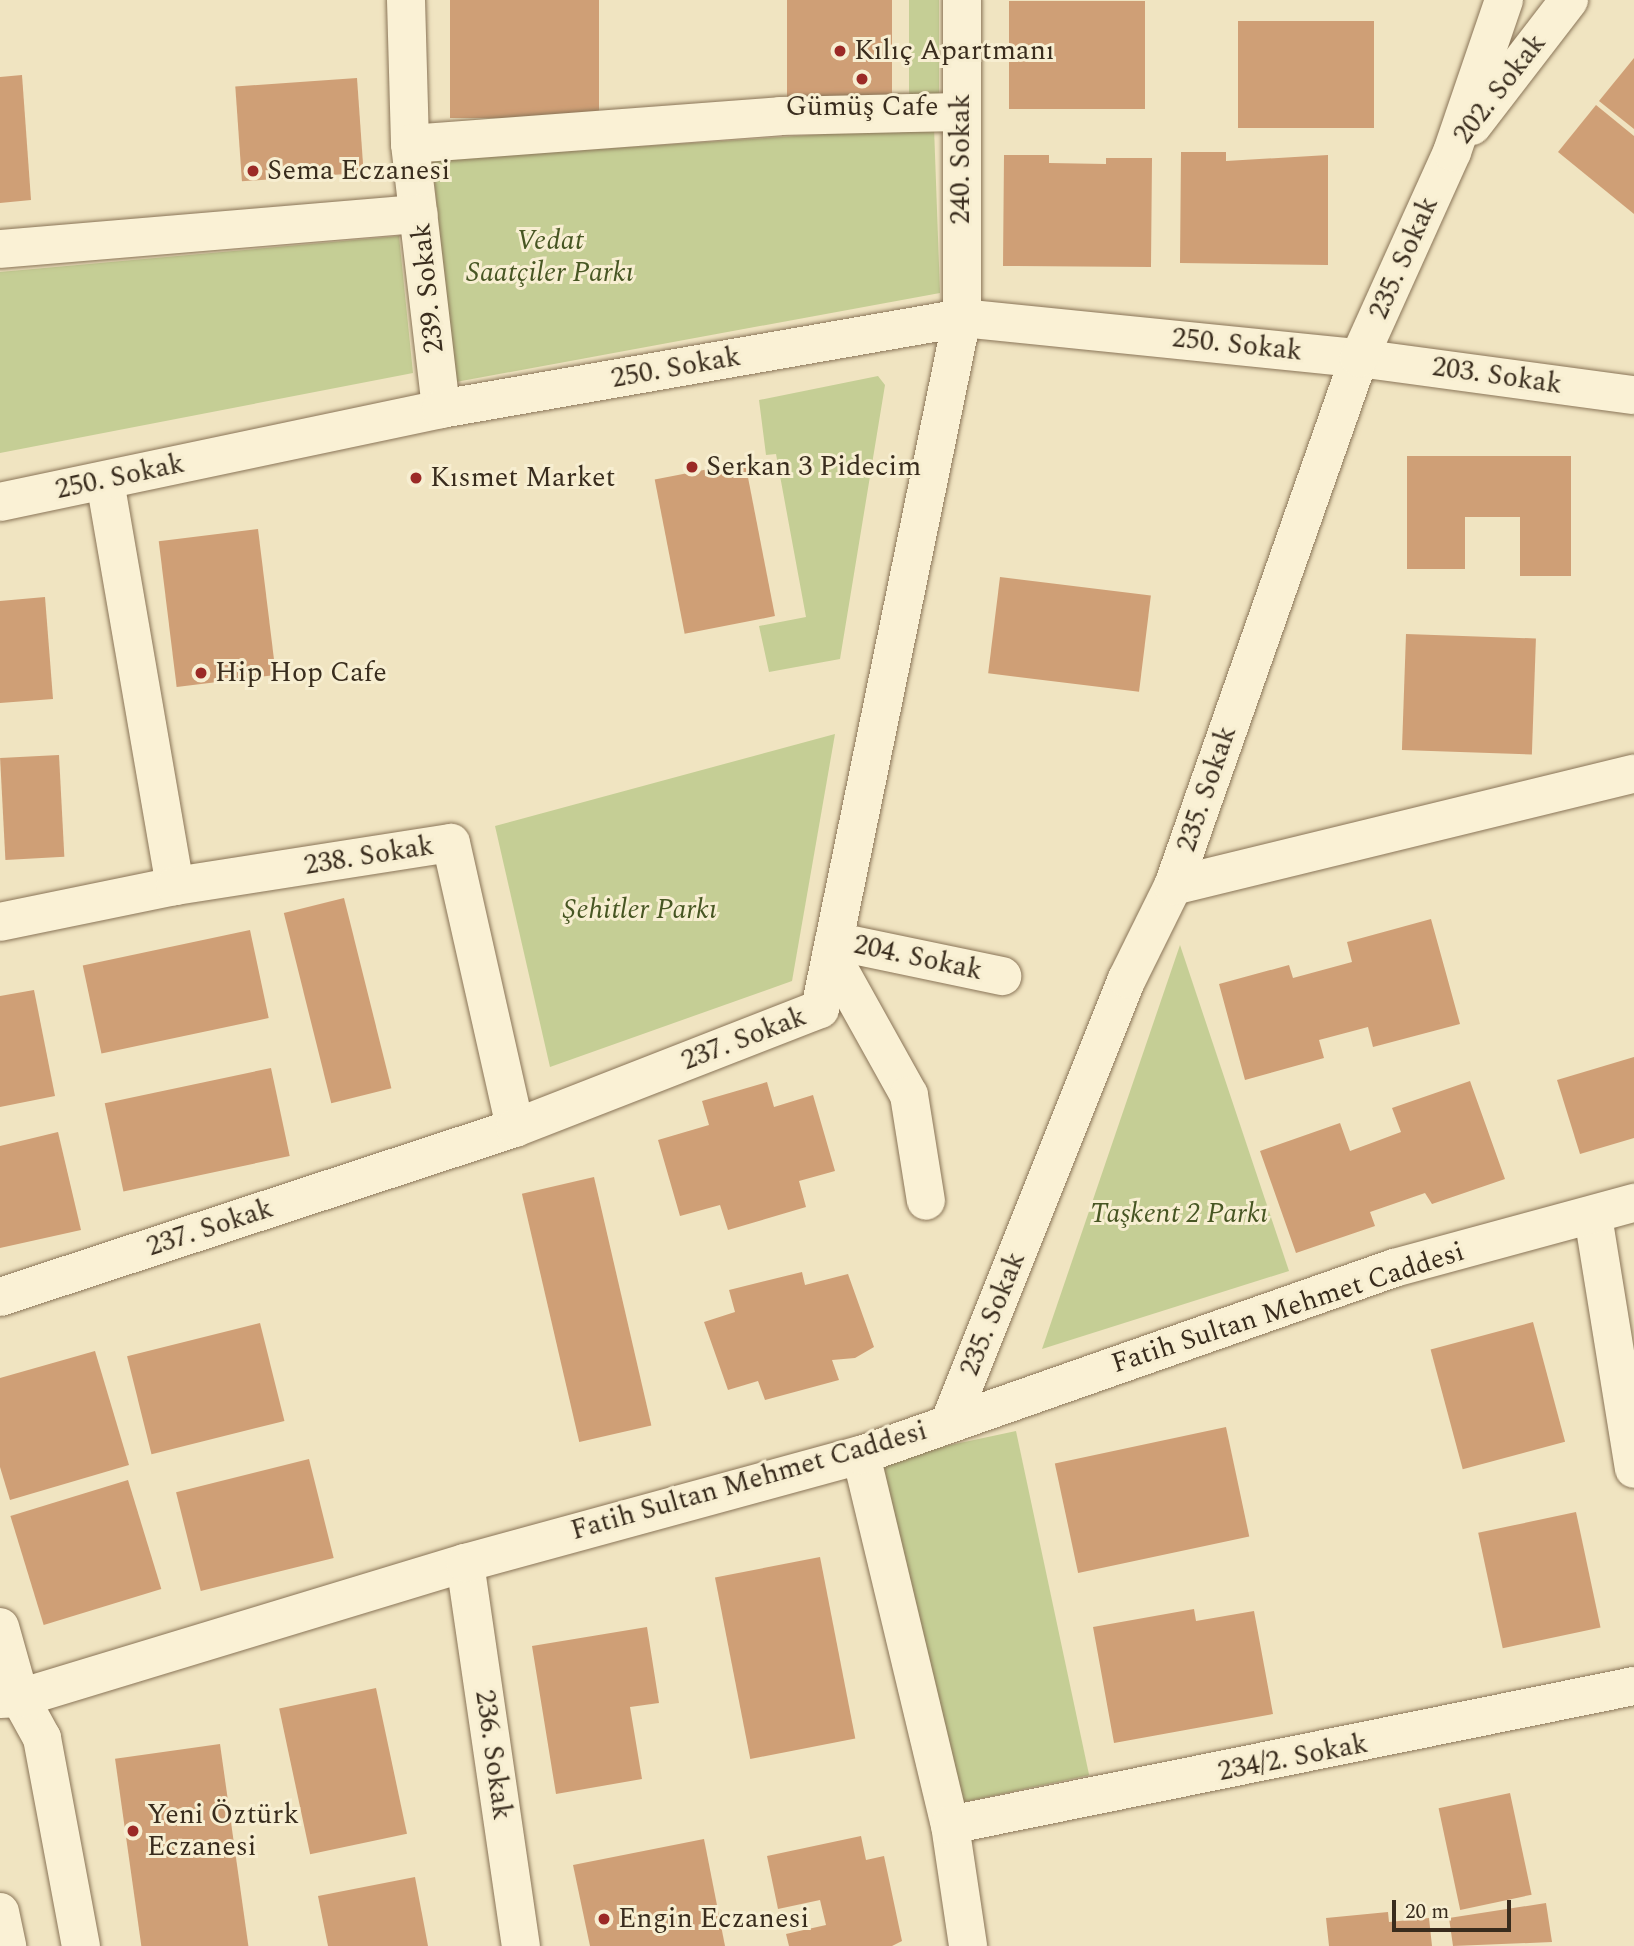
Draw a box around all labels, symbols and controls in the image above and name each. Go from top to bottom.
street label: 202. Sokak [1446,27,1554,151]
place label: Kılıç Apartmanı [854,34,1055,68]
marker: Kılıç Apartmanı [832,43,848,59]
marker: Gümüş Cafe [854,71,870,87]
place label: Gümüş Cafe [786,90,938,124]
street label: 240. Sokak [944,94,978,224]
place label: Sema Eczanesi [267,154,450,188]
marker: Sema Eczanesi [245,163,261,179]
street label: 235. Sokak [1362,191,1446,325]
street label: 239. Sokak [404,221,452,355]
park label: Vedat Saatçiler Parkı [466,224,634,290]
street label: 250. Sokak [1170,321,1304,369]
street label: 250. Sokak [609,340,743,396]
street label: 203. Sokak [1430,350,1564,402]
street label: 250. Sokak [52,447,188,507]
place label: Serkan 3 Pidecim [706,450,921,484]
marker: Serkan 3 Pidecim [684,459,700,475]
place label: Kısmet Market [430,461,615,495]
marker: Kısmet Market [408,470,424,486]
place label: Hip Hop Cafe [215,656,387,690]
marker: Hip Hop Cafe [193,665,209,681]
street label: 235. Sokak [1170,722,1244,856]
street label: 238. Sokak [302,829,436,883]
park label: Şehitler Parkı [563,893,717,927]
street label: 204. Sokak [850,928,986,988]
street label: 237. Sokak [677,1000,811,1078]
street label: 237. Sokak [143,1192,277,1264]
park label: Taşkent 2 Parkı [1090,1197,1268,1231]
street label: Fatih Sultan Mehmet Caddesi [1107,1235,1469,1381]
street label: 235. Sokak [953,1247,1033,1381]
street label: Fatih Sultan Mehmet Caddesi [567,1414,931,1548]
street label: 236. Sokak [467,1688,519,1822]
street label: 234/2. Sokak [1215,1727,1371,1789]
place label: Yeni Öztürk Eczanesi [147,1798,299,1864]
marker: Yeni Öztürk Eczanesi [125,1823,141,1839]
scale bar [1396,1886,1515,1930]
text: 20 m [1405,1896,1449,1928]
place label: Engin Eczanesi [618,1902,809,1936]
marker: Engin Eczanesi [596,1911,612,1927]

